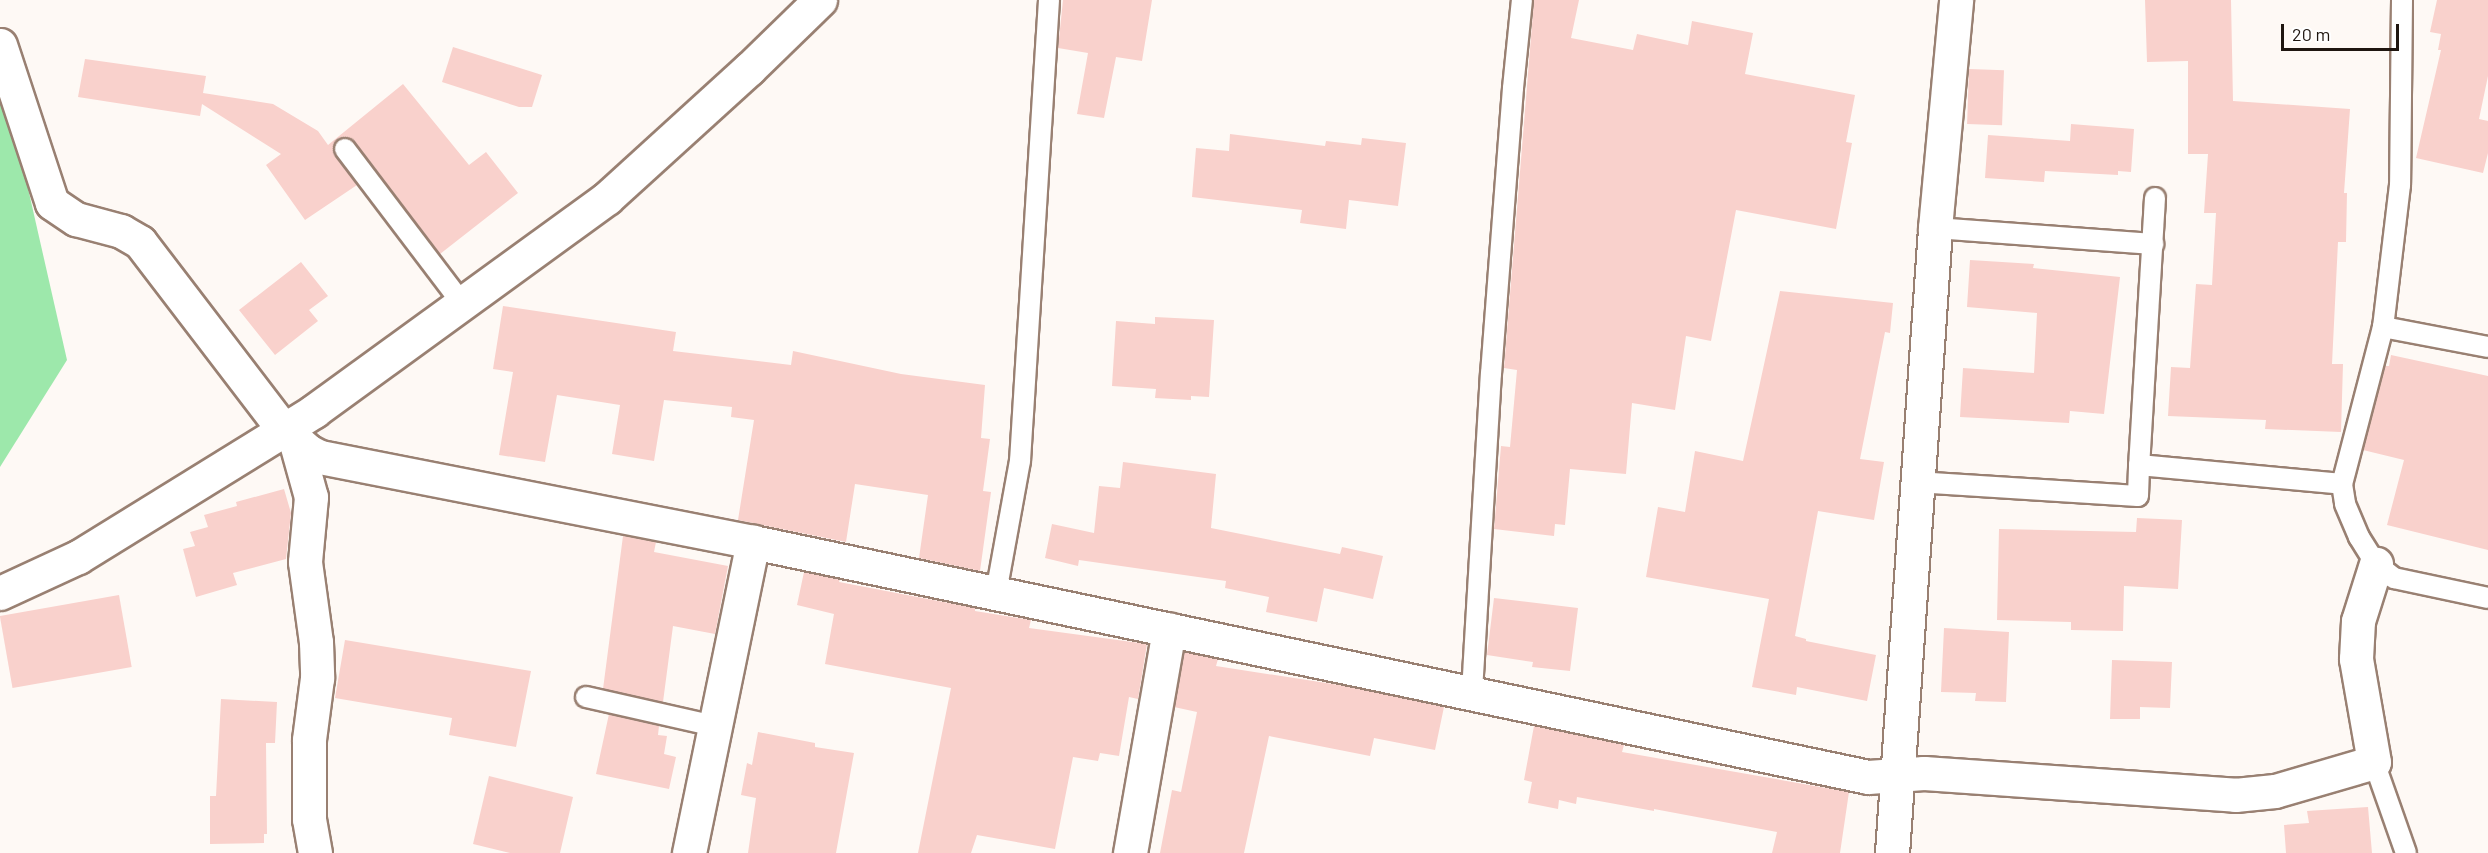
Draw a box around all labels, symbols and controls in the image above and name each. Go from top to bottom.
scale bar [2284,12,2402,50]
text: 20 m [2292,23,2330,45]

